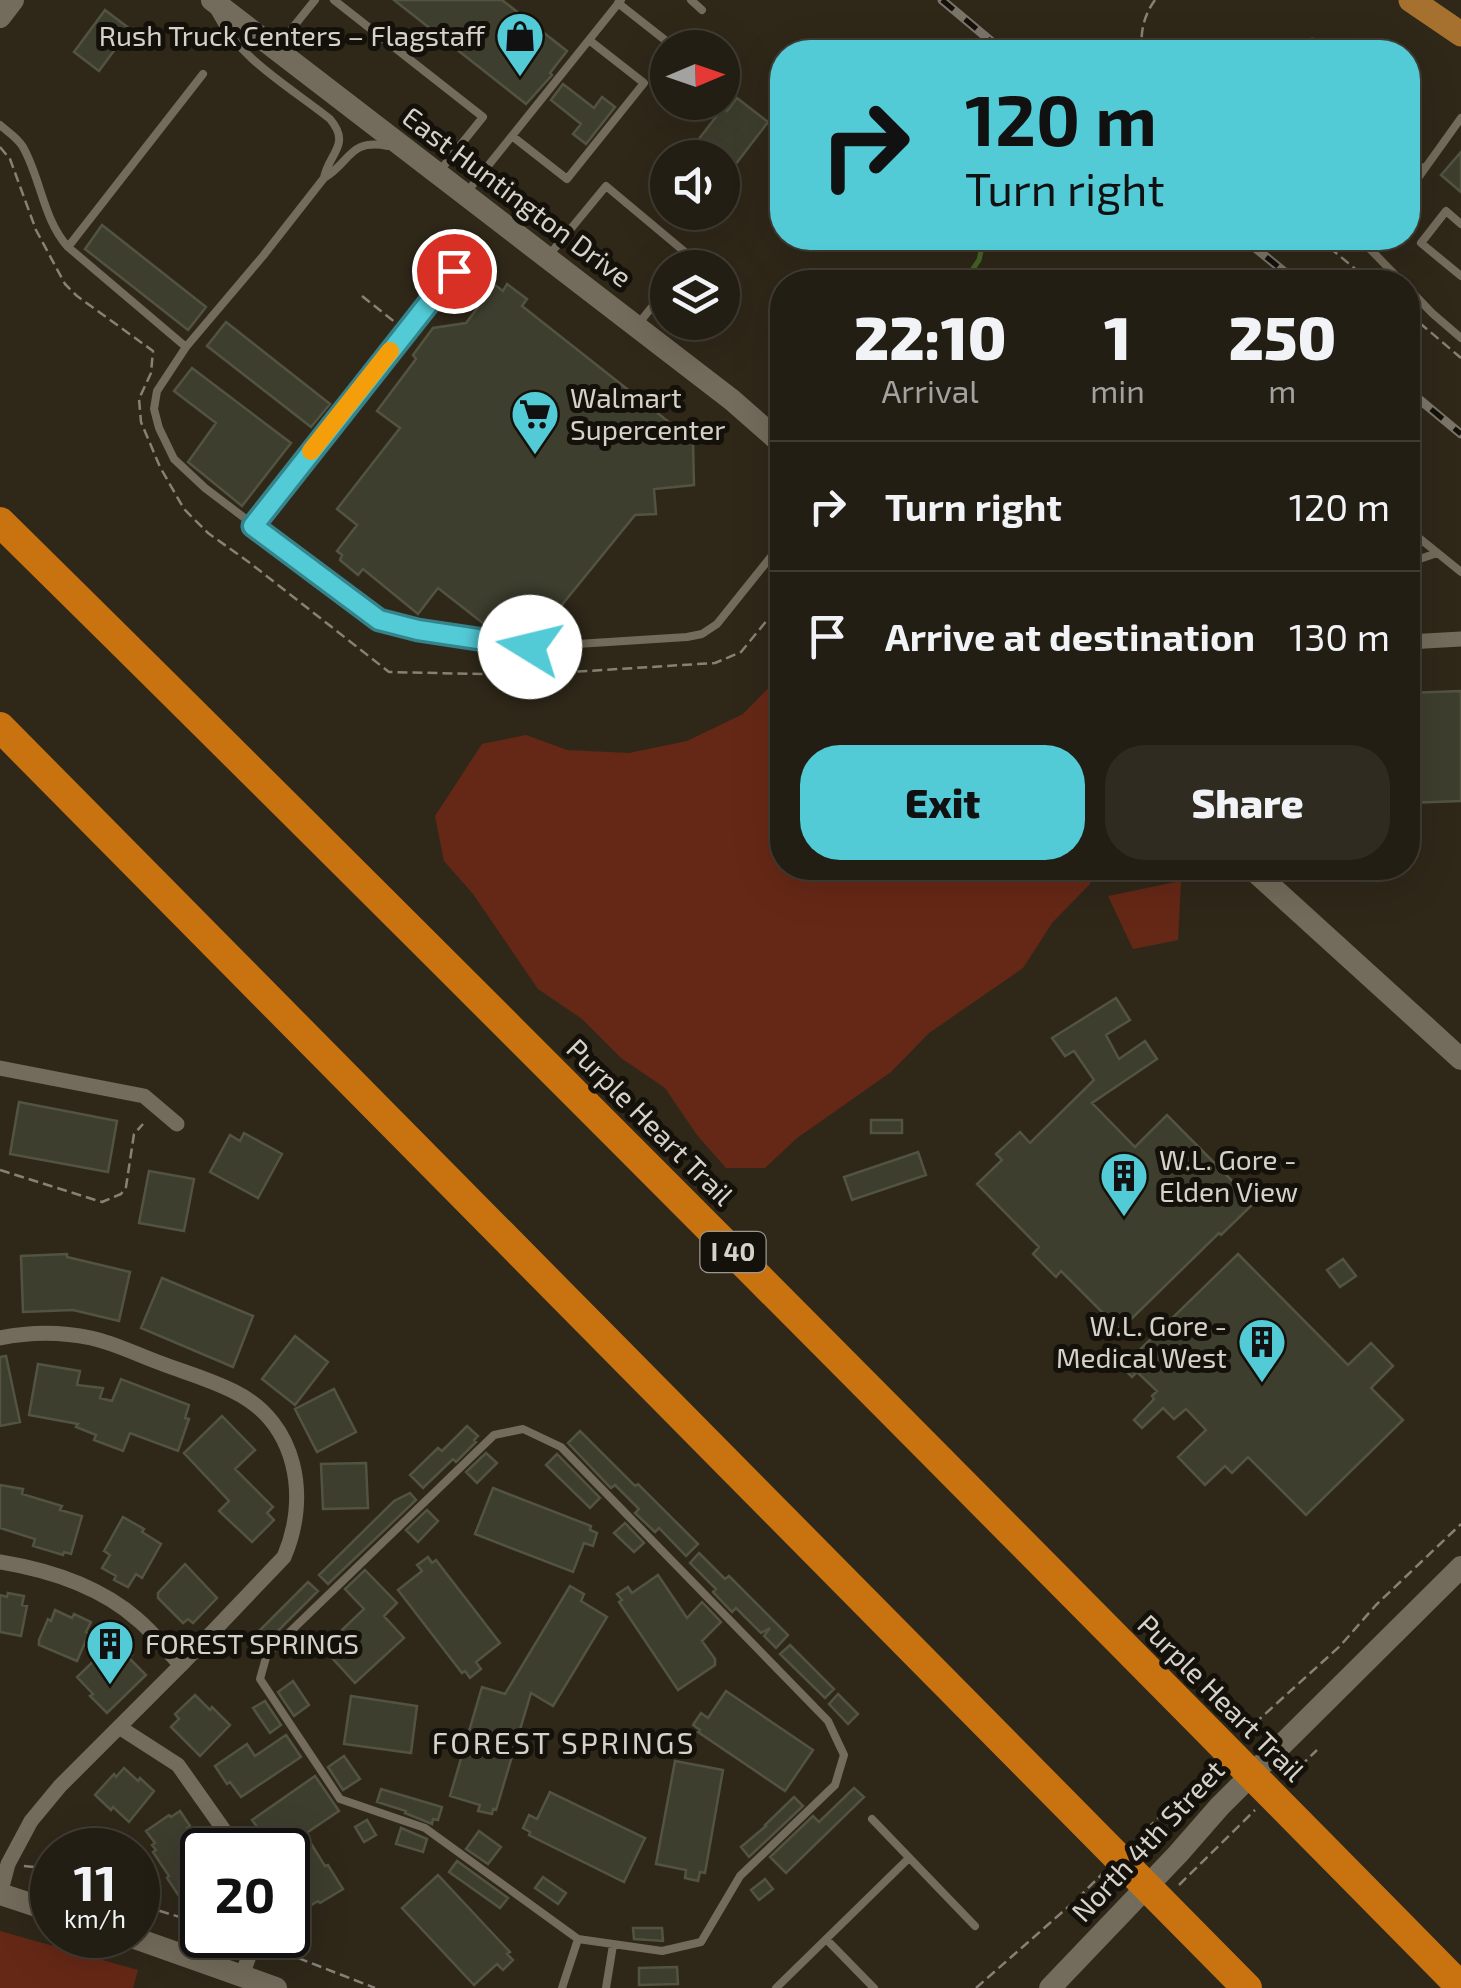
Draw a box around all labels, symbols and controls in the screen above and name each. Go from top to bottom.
shop icon: Rush Truck Centers – Flagstaff [494,10,546,78]
place label: Rush Truck Centers – Flagstaff [99,18,486,52]
north arrow [650,30,740,120]
map controls [650,30,740,340]
text: 120 m [965,76,1157,160]
icon: right [800,80,930,210]
street label: East Huntington Drive [396,99,639,293]
button: sound [650,140,740,230]
text: Turn right [965,161,1165,215]
pin [412,229,497,314]
icon: arrive [427,244,482,299]
button: layers [650,250,740,340]
text: 22:10 [854,300,1007,372]
text: 1 [1104,300,1131,372]
text: 250 [1228,300,1336,372]
text: Arrival [881,371,979,409]
text: min [1090,371,1145,409]
text: m [1268,371,1296,409]
place label: Walmart Supercenter [570,380,726,446]
supermarket icon: Walmart Supercenter [509,388,561,456]
icon: right [800,479,855,534]
text: Turn right [885,483,1062,529]
text: 120 m [1289,483,1390,529]
position arrow [478,595,582,699]
icon: arrive [800,609,855,664]
text: Arrive at destination [885,613,1255,659]
text: 130 m [1289,613,1390,659]
button: Exit [800,745,1085,860]
button: Share [1105,745,1390,860]
street label: Purple Heart Trail [560,1031,742,1212]
place label: W.L. Gore - Elden View [1159,1142,1298,1208]
building icon: W.L. Gore - Elden View [1098,1150,1150,1218]
road number: I 40 [700,1232,766,1272]
place label: W.L. Gore - Medical West [1056,1308,1227,1374]
building icon: W.L. Gore - Medical West [1236,1316,1288,1384]
street label: Purple Heart Trail [1131,1607,1313,1788]
building icon: FOREST SPRINGS [84,1618,136,1686]
place label: FOREST SPRINGS [145,1626,359,1660]
district label: FOREST SPRINGS [432,1724,696,1760]
street label: North 4th Street [1064,1753,1231,1928]
speed limit sign: 20 [180,1828,310,1958]
text: 11 [73,1851,117,1911]
text: km/h [64,1903,126,1933]

